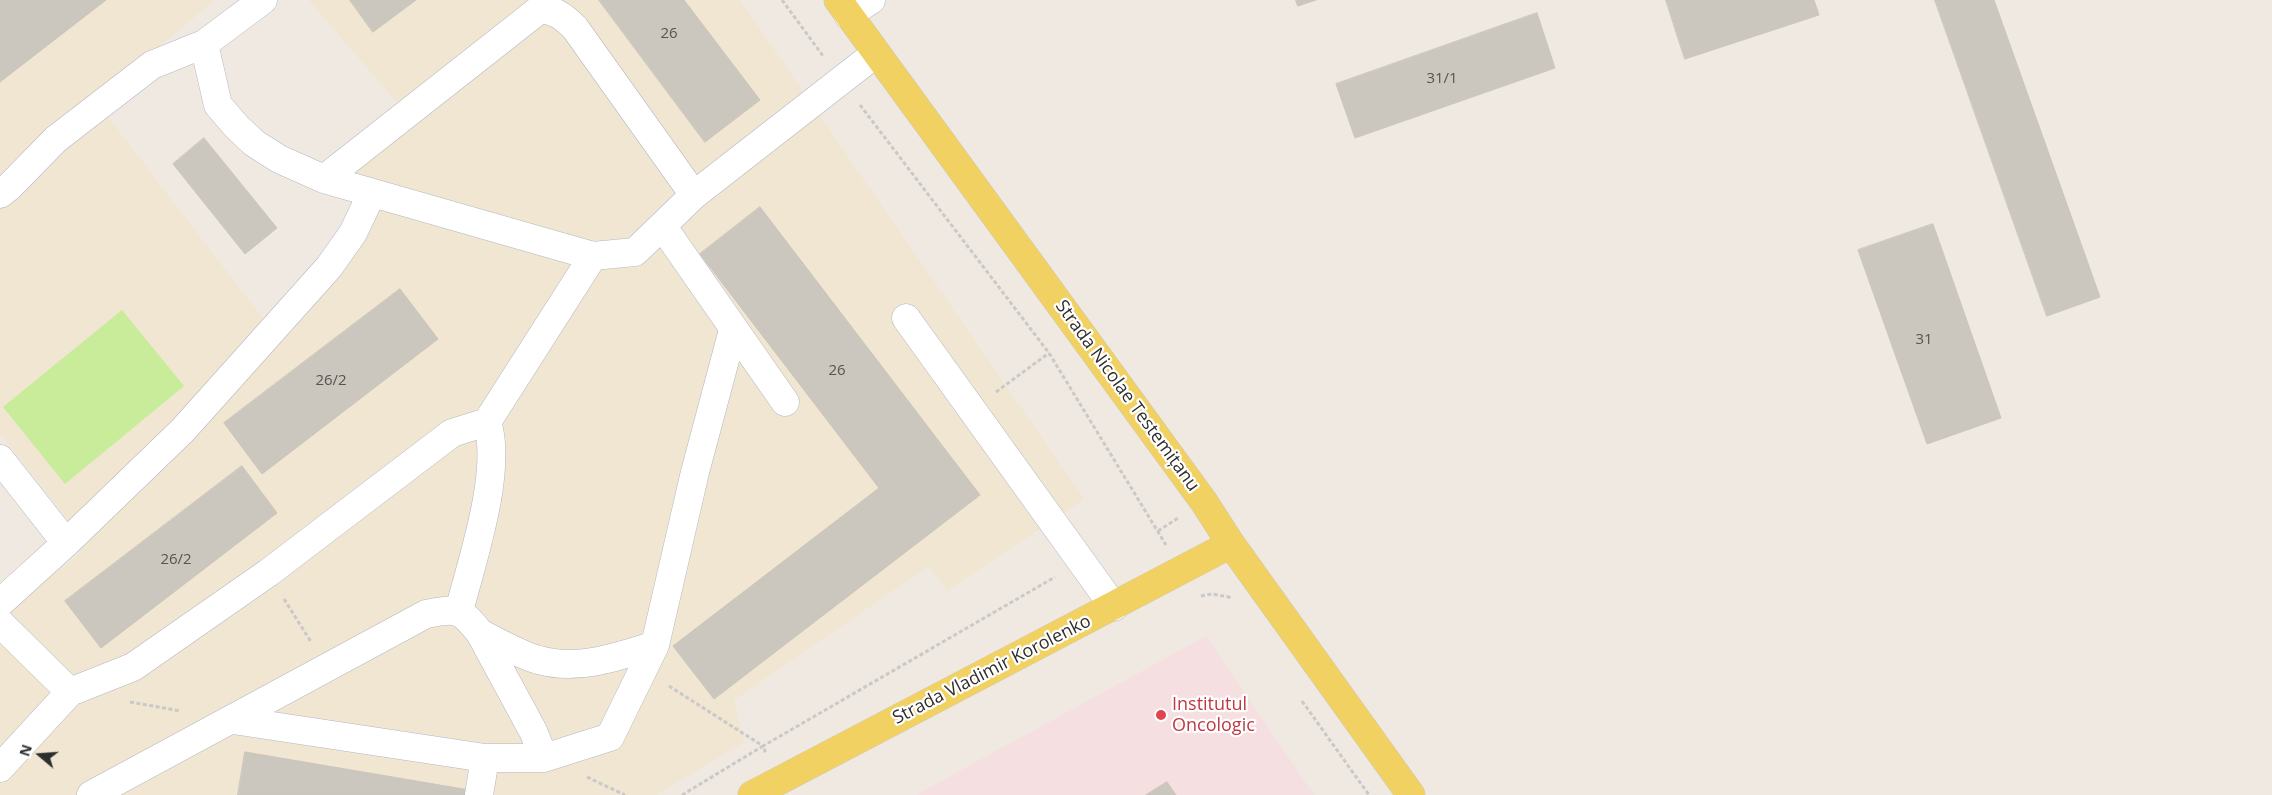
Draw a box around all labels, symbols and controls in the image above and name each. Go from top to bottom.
house number: 26 [660,25,678,43]
house number: 31/1 [1426,70,1458,88]
street label: Strada Nicolae Testemițanu [1050,296,1204,496]
house number: 31 [1915,331,1933,349]
house number: 26 [828,362,846,380]
house number: 26/2 [315,372,347,390]
house number: 26/2 [160,551,192,569]
street label: Strada Vladimir Korolenko [889,611,1095,729]
place label: Institutul Oncologic [1172,694,1255,736]
marker: Institutul Oncologic [1154,708,1168,722]
north arrow [15,730,65,780]
text: N [14,742,36,759]

